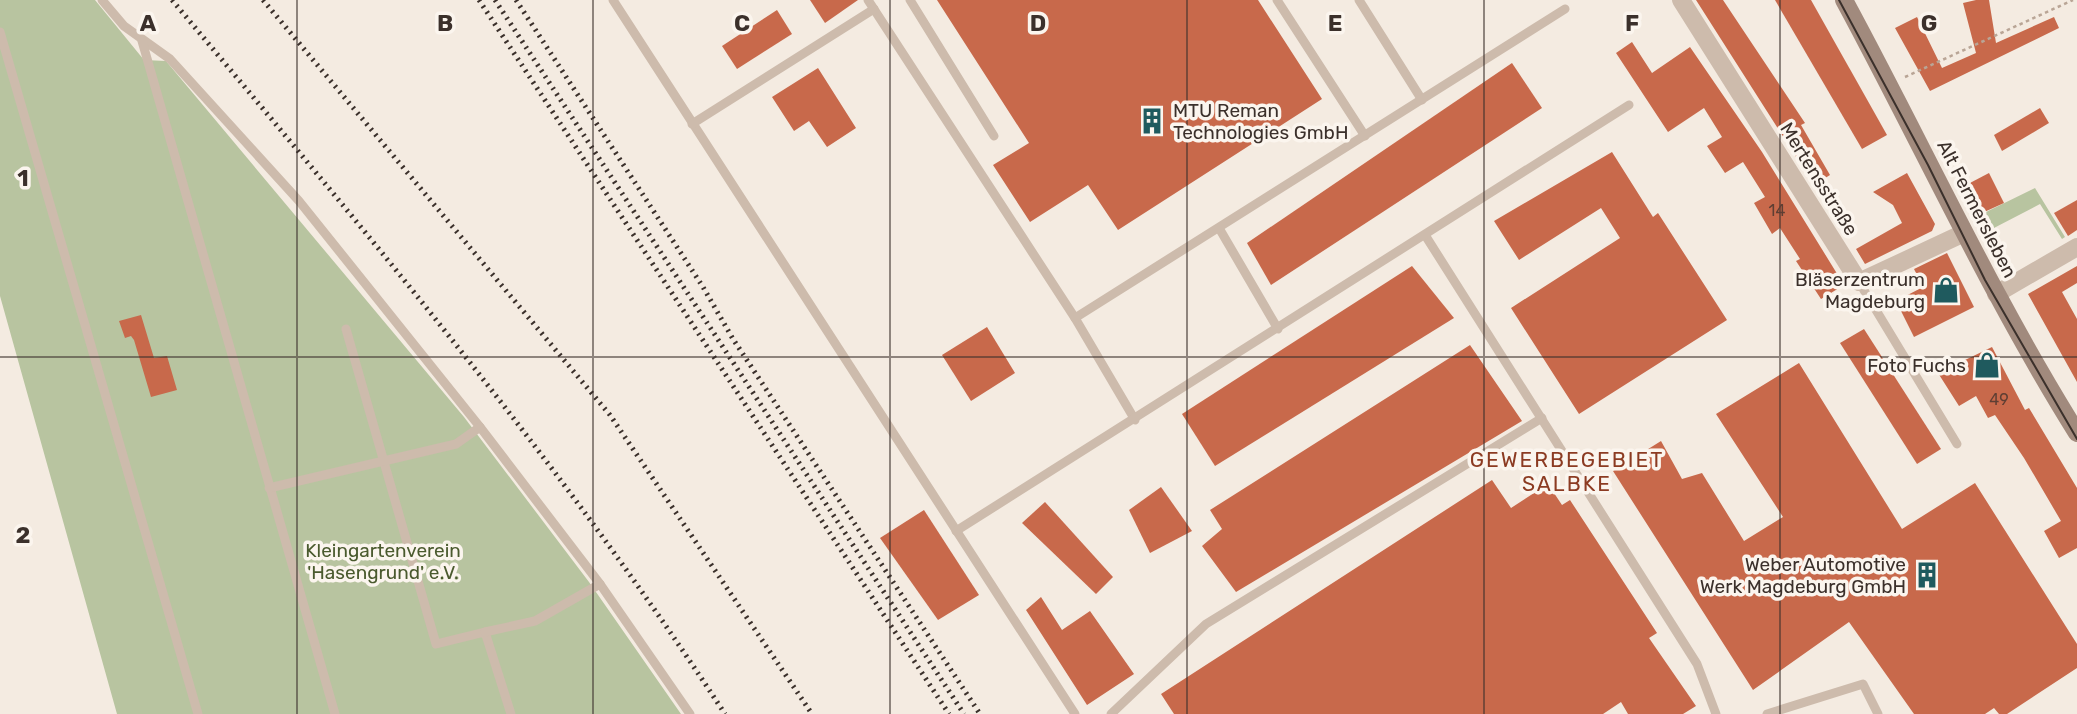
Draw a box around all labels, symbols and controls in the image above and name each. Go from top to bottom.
text: A [140,9,157,37]
text: B [437,9,453,37]
text: C [734,9,750,37]
text: D [1030,9,1046,37]
text: E [1328,9,1342,37]
text: F [1625,9,1639,37]
text: G [1921,9,1937,37]
place label: MTU Reman Technologies GmbH [1173,99,1348,144]
building icon: MTU Reman Technologies GmbH [1137,106,1167,136]
street label: Mertensstraße [1775,118,1863,240]
street label: Alt Fermersleben [1932,136,2022,282]
text: 1 [17,164,29,192]
house number: 14 [1769,201,1785,220]
place label: Bläserzentrum Magdeburg [1795,268,1925,313]
shop icon: Bläserzentrum Magdeburg [1931,275,1961,305]
shop icon: Foto Fuchs [1972,350,2002,380]
place label: Foto Fuchs [1867,354,1966,377]
house number: 49 [1989,390,2009,409]
district label: GEWERBEGEBIET SALBKE [1470,447,1664,496]
text: 2 [16,521,30,549]
park label: Kleingartenverein 'Hasengrund' e.V. [305,539,461,584]
place label: Weber Automotive Werk Magdeburg GmbH [1700,553,1906,598]
building icon: Weber Automotive Werk Magdeburg GmbH [1912,560,1942,590]

